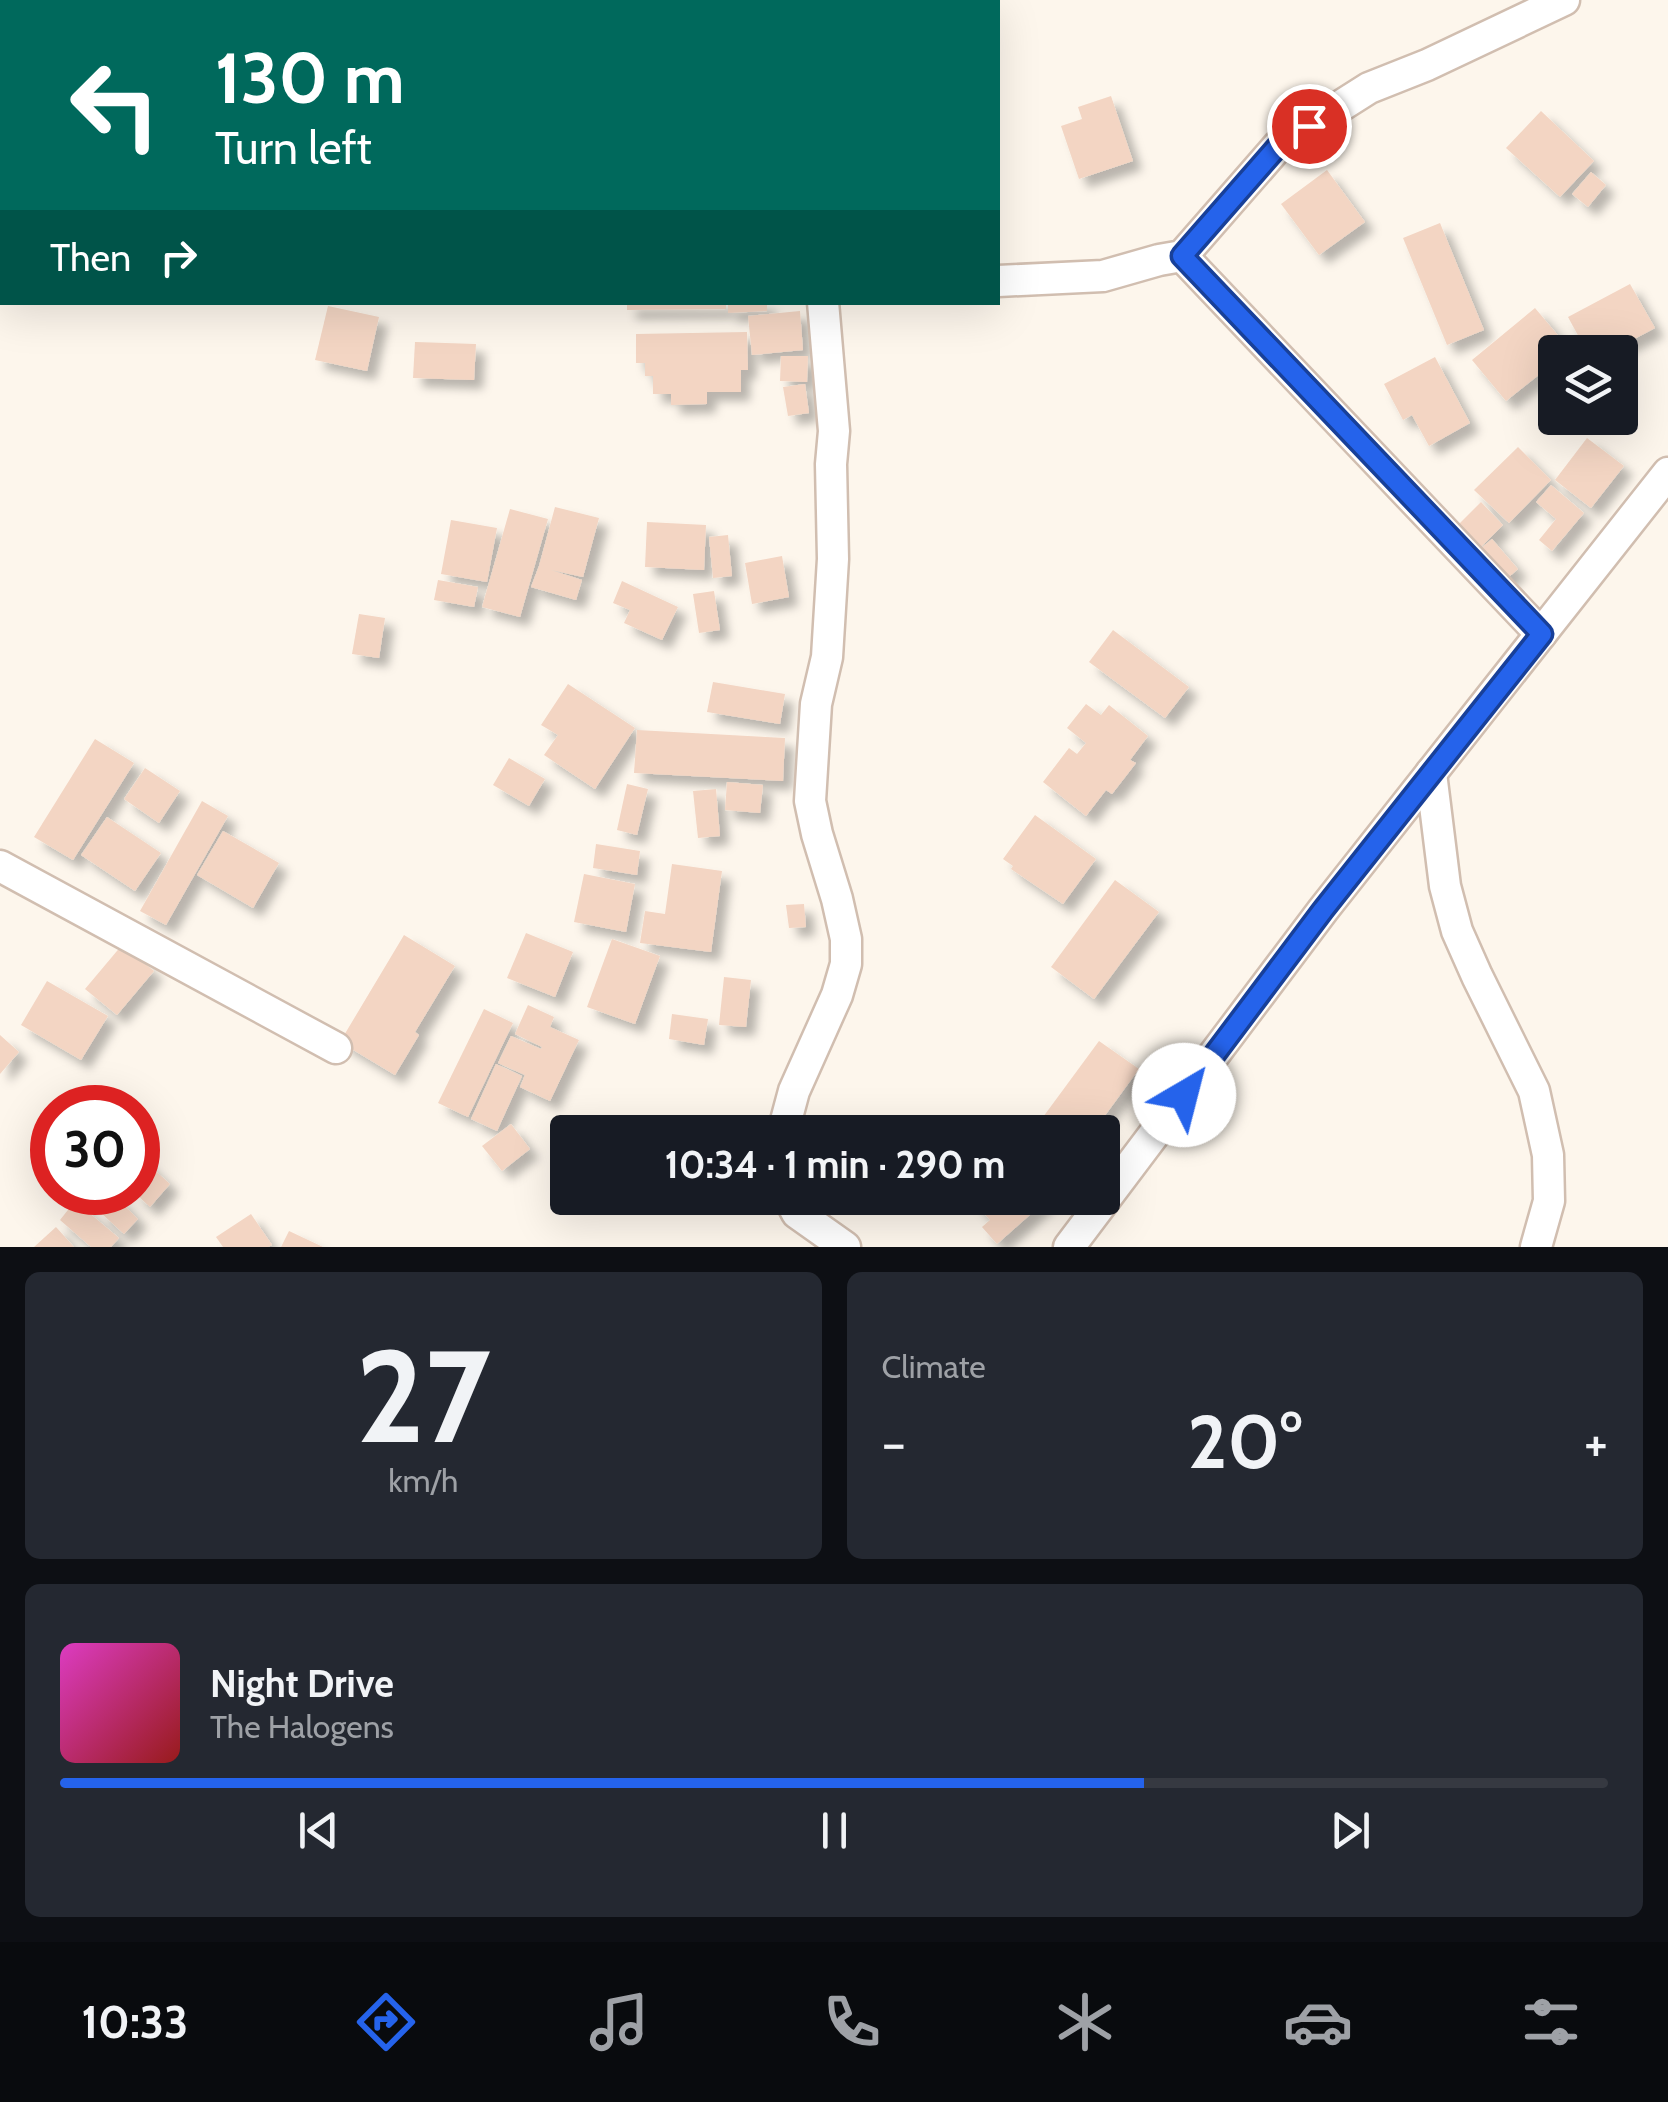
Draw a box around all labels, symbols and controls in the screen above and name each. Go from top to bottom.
text: 130 m [215,35,405,121]
icon: left [50,40,180,170]
pin [1267,84,1352,169]
icon: arrive [1282,99,1337,154]
text: Turn left [215,121,372,175]
icon: right [151,230,206,285]
text: Then [50,234,131,281]
map controls [1538,335,1638,435]
button: layers [1538,335,1638,435]
position arrow [1132,1043,1236,1147]
speed limit sign: 30 [30,1085,160,1215]
text: 10:34 · 1 min · 290 m [665,1141,1005,1188]
text: 27 [356,1317,491,1475]
text: Climate [882,1347,986,1386]
text: 20° [1188,1396,1302,1487]
text: − [882,1409,906,1476]
text: + [1584,1409,1608,1476]
text: km/h [388,1461,458,1500]
text: Night Drive [210,1660,394,1707]
text: The Halogens [210,1707,394,1746]
icon: previous [291,1803,346,1858]
icon: pause [807,1803,862,1858]
icon: next [1323,1803,1378,1858]
icon: directions [351,1987,421,2057]
icon: music [584,1987,654,2057]
icon: phone [817,1987,887,2057]
icon: climate [1050,1987,1120,2057]
icon: car [1283,1987,1353,2057]
icon: filters [1516,1987,1586,2057]
text: 10:33 [82,1995,188,2049]

